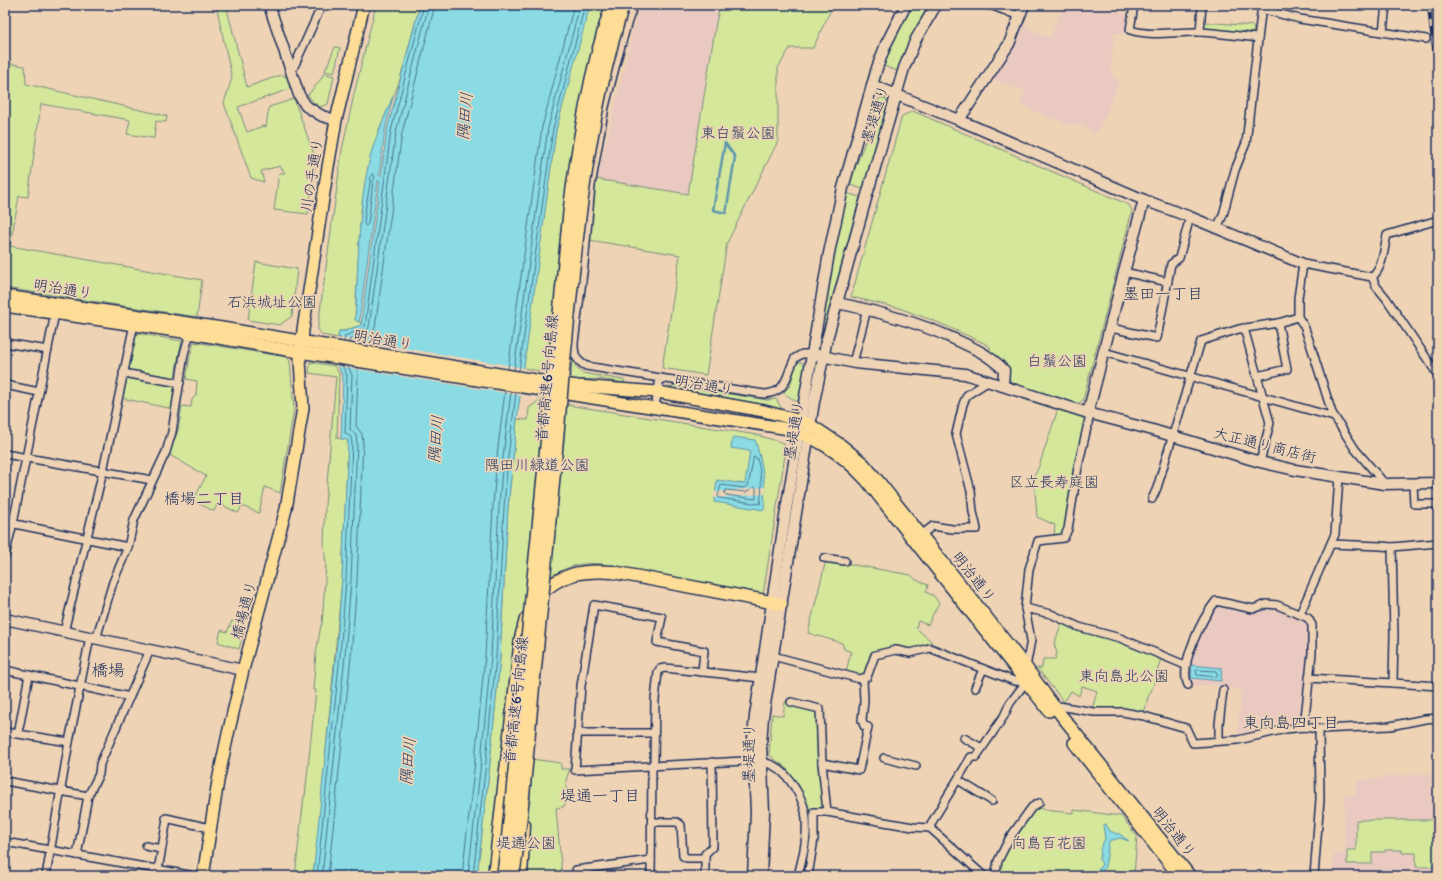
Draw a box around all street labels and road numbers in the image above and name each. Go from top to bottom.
street label: 墨堤通り [858,83,892,145]
street label: 川の手通り [297,137,327,213]
street label: 明治通り [32,275,94,303]
street label: 首都高速6号向島線 [532,313,562,443]
street label: 明治通り [352,326,414,354]
street label: 明治通り [673,371,735,399]
street label: 墨堤通り [780,399,808,461]
street label: 大正通り商店街 [1212,424,1318,466]
street label: 明治通り [948,548,1000,606]
street label: 橋場通り [228,579,260,641]
street label: 首都高速6号向島線 [500,635,532,765]
street label: 墨堤通り [740,723,758,783]
street label: 明治通り [1148,803,1200,861]

